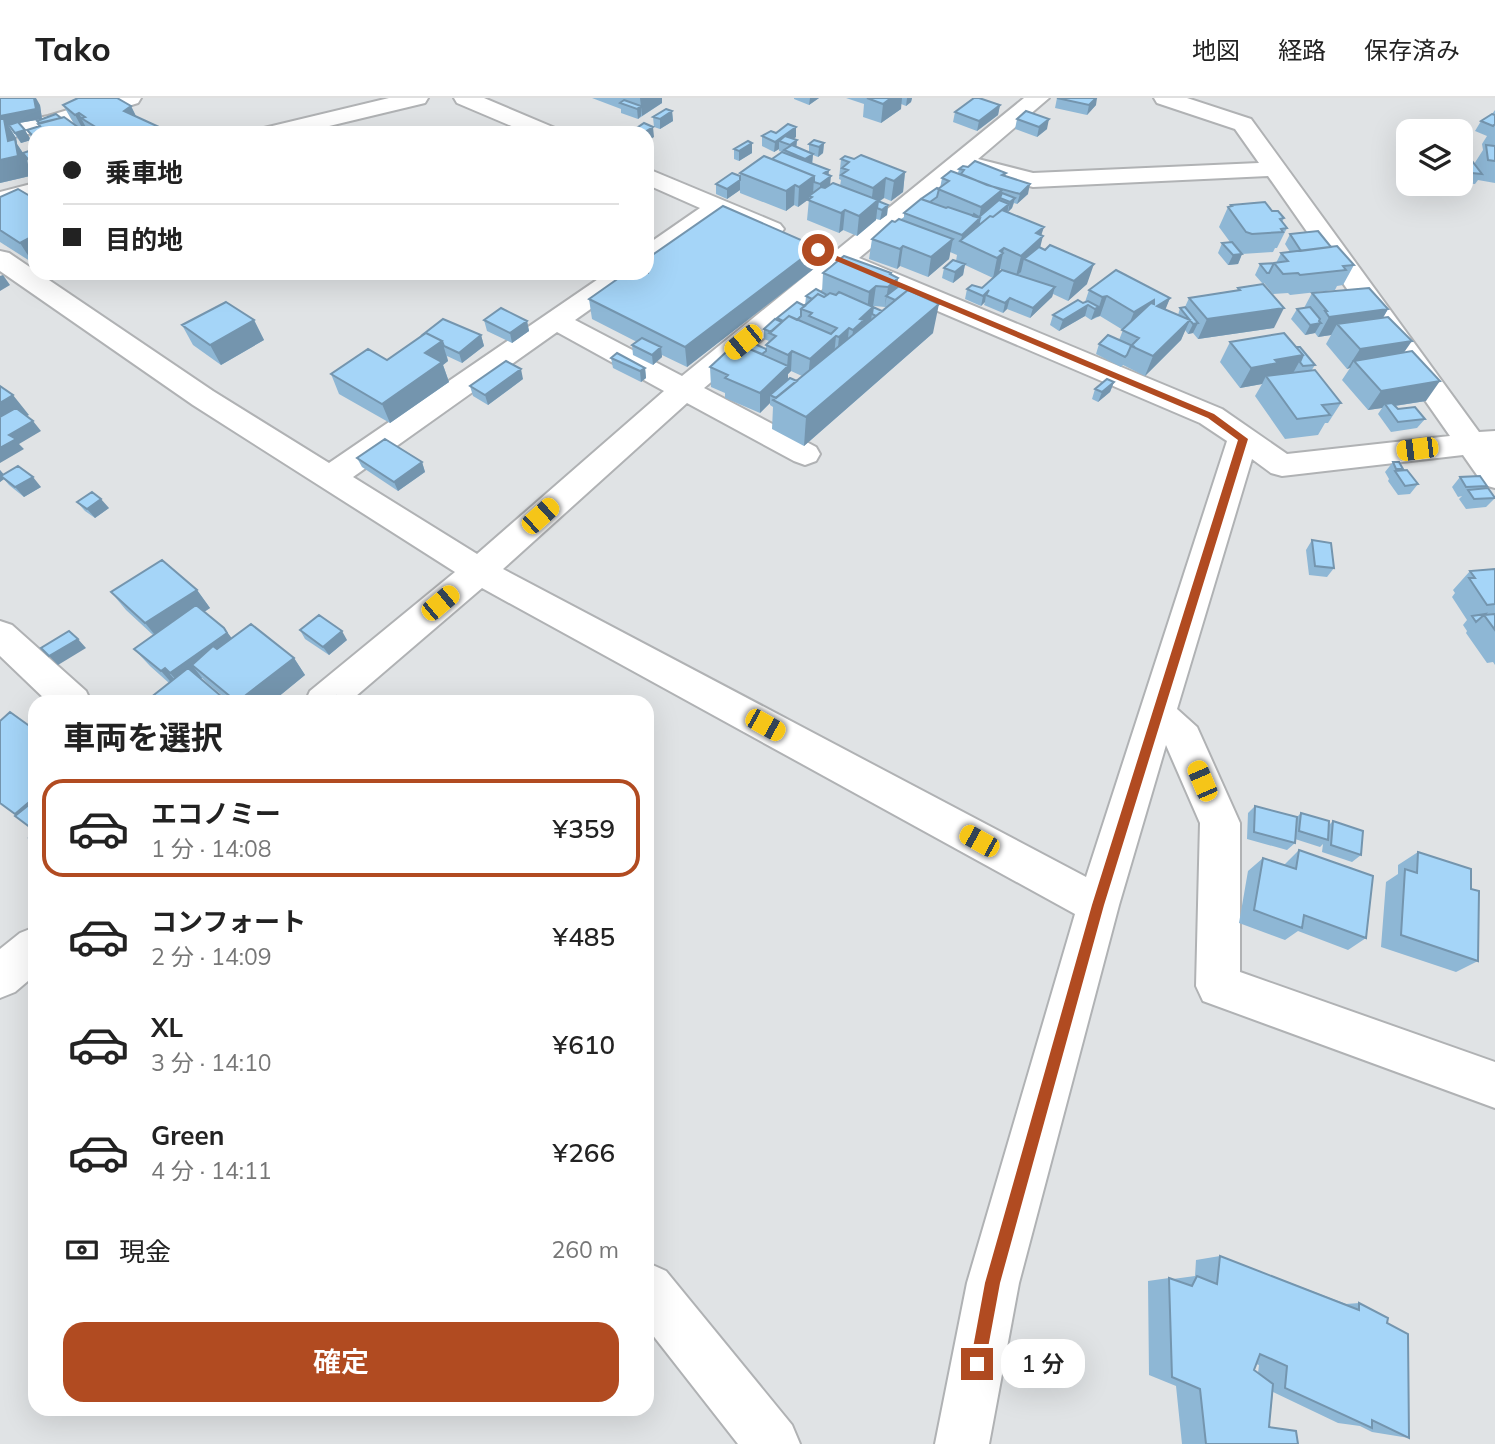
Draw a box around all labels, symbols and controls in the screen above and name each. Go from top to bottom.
text: Tako [35,28,111,69]
text: 地図 [1192,35,1240,65]
text: 経路 [1278,35,1326,65]
text: 保存済み [1364,35,1460,65]
map controls [1396,119,1473,196]
button: layers [1396,119,1473,196]
text: 乗車地 [105,156,183,189]
text: 目的地 [105,223,183,256]
route start [802,234,834,266]
car [721,321,766,363]
car [1395,436,1440,462]
car [518,494,563,538]
car [418,581,463,625]
car [742,706,789,744]
text: 車両を選択 [63,717,223,757]
car [1185,758,1220,804]
icon: car [67,797,130,860]
text: エコノミー [151,797,281,830]
text: ¥359 [553,812,615,845]
car [956,822,1003,860]
text: 1 分 · 14:08 [151,834,272,863]
icon: car [67,905,130,968]
text: コンフォート [151,905,306,938]
text: ¥485 [553,920,615,953]
text: 2 分 · 14:09 [151,942,272,971]
text: XL [151,1011,183,1044]
icon: car [67,1013,130,1076]
text: ¥610 [553,1028,615,1061]
text: 3 分 · 14:10 [151,1048,272,1077]
text: Green [151,1119,224,1152]
icon: car [67,1121,130,1184]
text: ¥266 [553,1136,615,1169]
text: 4 分 · 14:11 [151,1156,272,1185]
icon: cash [63,1231,101,1269]
text: 現金 [119,1235,171,1268]
text: 260 m [551,1235,619,1264]
button: 確定 [63,1322,619,1402]
callout: 1 分 [1002,1340,1086,1388]
route end [961,1348,993,1380]
text: 1 分 [1022,1349,1064,1378]

